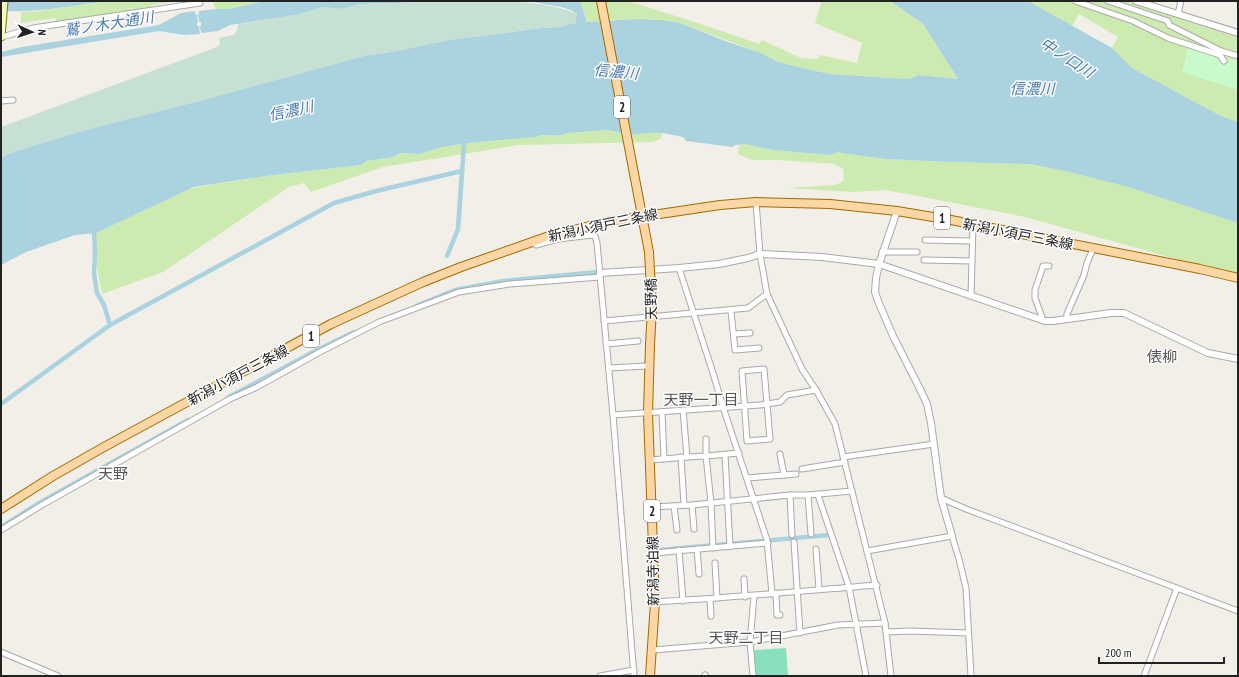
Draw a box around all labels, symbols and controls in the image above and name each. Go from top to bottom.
water label: 鷲ノ木大通川 [63,7,157,40]
north arrow [12,12,52,52]
text: N [35,29,49,36]
water label: 中ノ口川 [1037,33,1099,83]
water label: 信濃川 [593,60,641,83]
water label: 信濃川 [1009,79,1056,98]
water label: 信濃川 [267,96,317,124]
road number: 2 [614,96,630,118]
street label: 新潟小須戸三条線 [546,205,660,245]
road number: 1 [934,207,950,229]
street label: 新潟小須戸三条線 [961,214,1075,254]
street label: 天野橋 [642,278,660,320]
road number: 1 [303,325,319,347]
street label: 新潟小須戸三条線 [184,341,292,409]
district label: 俵柳 [1147,347,1177,366]
district label: 天野一丁目 [663,390,739,409]
district label: 天野 [98,464,128,483]
road number: 2 [644,500,660,522]
street label: 新潟寺泊線 [643,536,663,606]
district label: 天野二丁目 [708,628,784,647]
scale bar [1099,639,1224,665]
text: 200 m [1105,645,1132,660]

